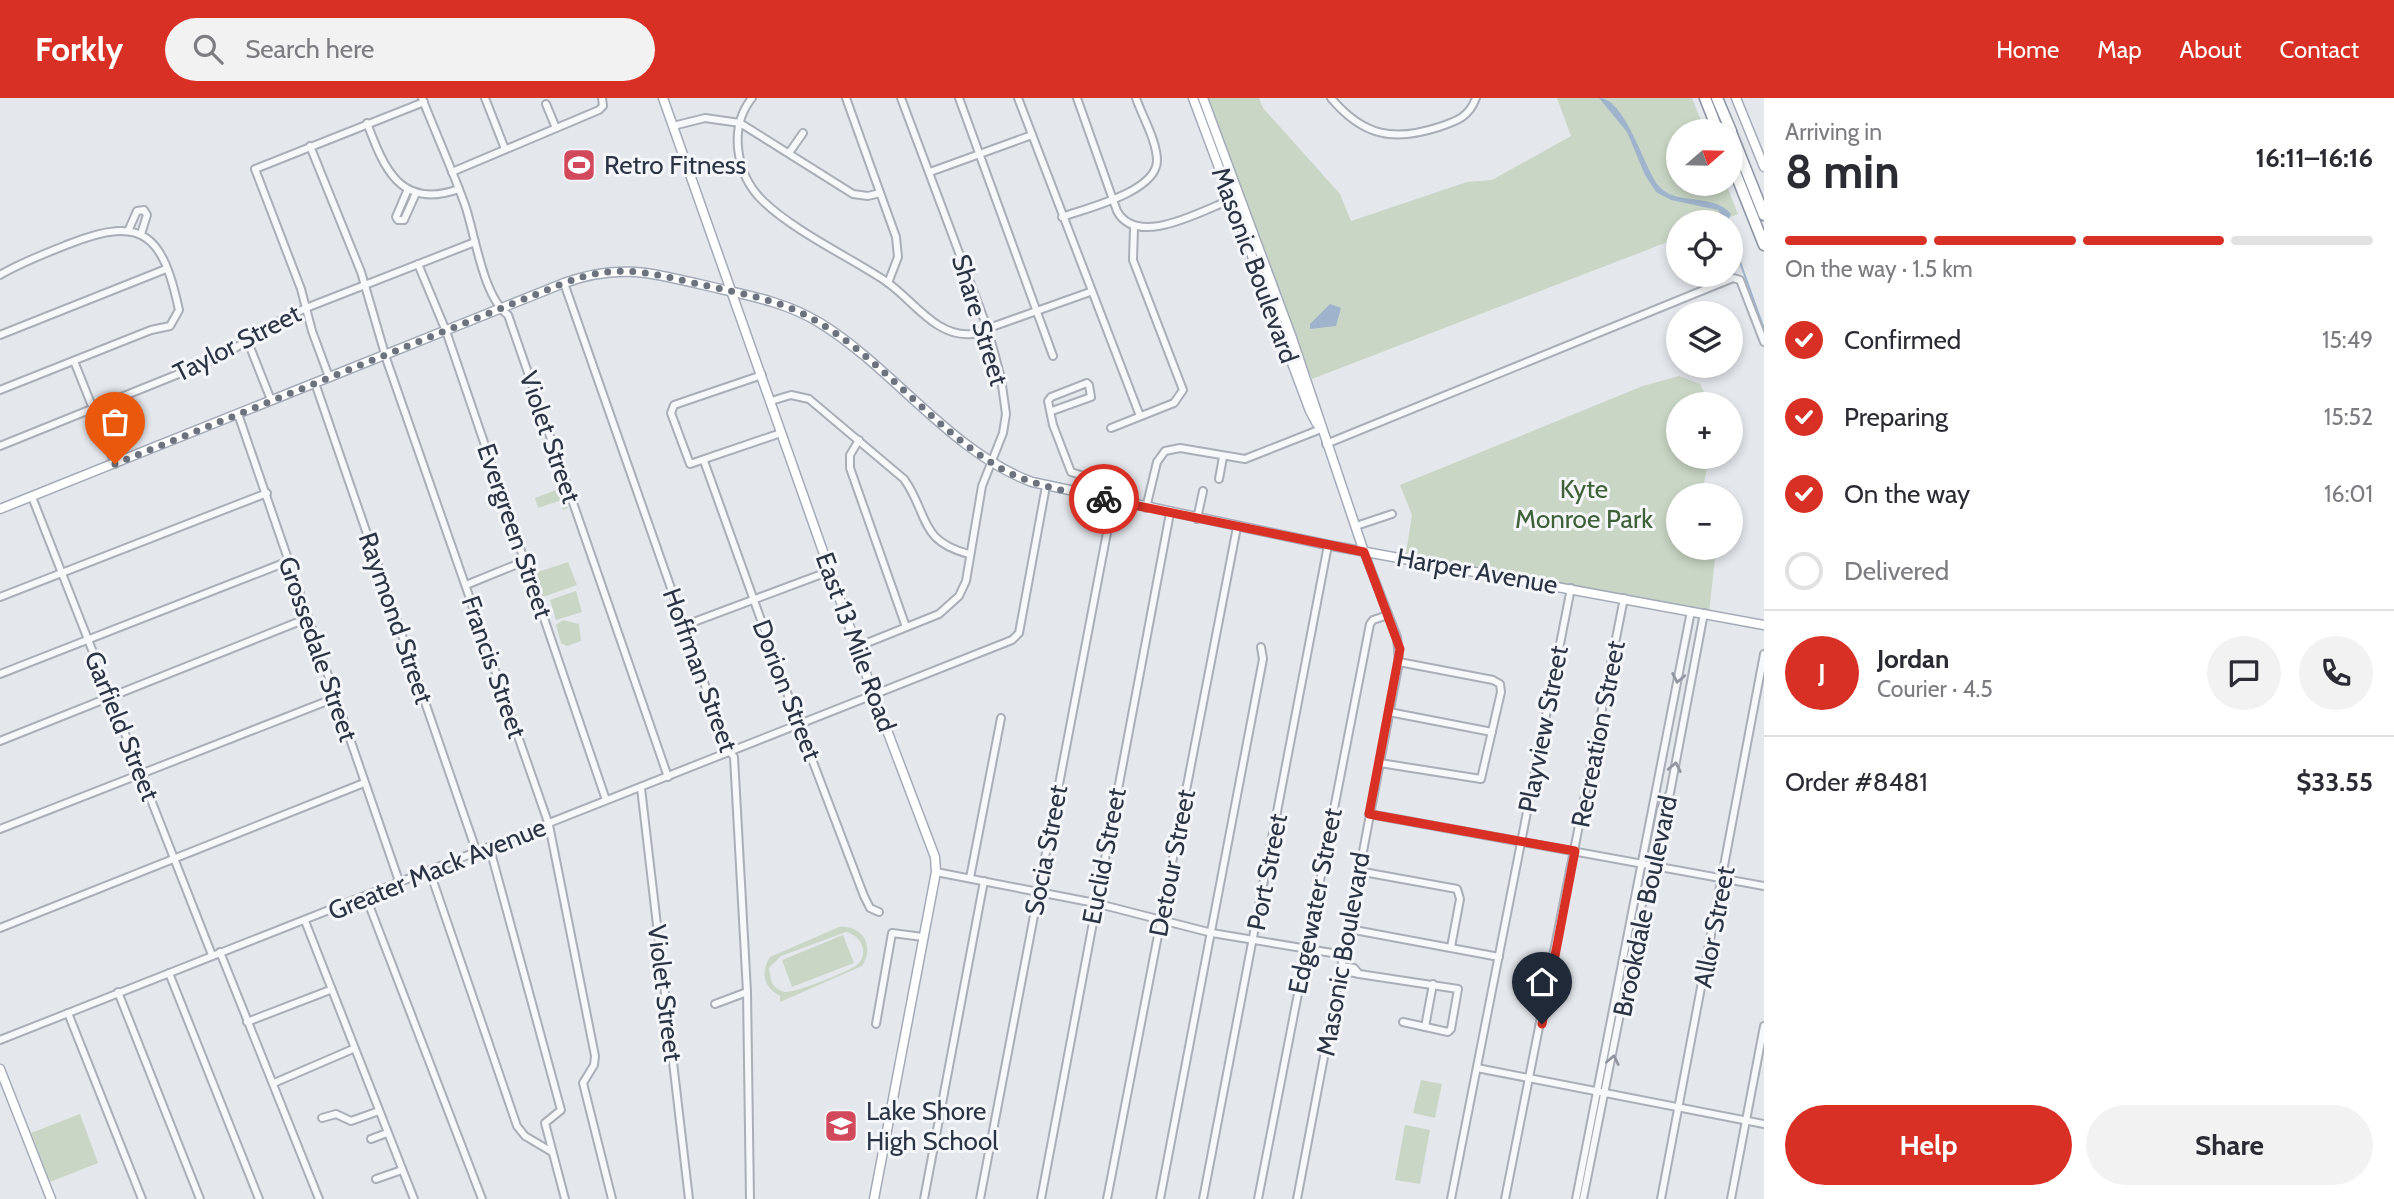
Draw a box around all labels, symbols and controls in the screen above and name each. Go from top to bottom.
search box [165,18,655,81]
text: Forkly [35,29,123,69]
icon: search [189,30,227,68]
text: Search here [245,33,374,65]
text: Home [1996,35,2059,64]
text: Map [2097,35,2142,64]
text: About [2180,35,2242,64]
text: Contact [2280,35,2359,64]
text: Arriving in [1785,118,1882,146]
north arrow [1666,119,1743,196]
map controls [1666,119,1743,560]
text: 16:11–16:16 [2256,142,2373,174]
text: 8 min [1785,144,1900,200]
sports icon: Retro Fitness [560,146,598,184]
place label: Retro Fitness [604,149,747,181]
street label: Masonic Boulevard [1205,163,1305,367]
button: locate [1666,210,1743,287]
street label: Share Street [945,251,1015,390]
text: On the way · 1.5 km [1785,255,1973,283]
street label: Taylor Street [168,297,306,389]
button: layers [1666,301,1743,378]
icon: check [1785,321,1823,359]
text: Confirmed [1844,324,1961,356]
text: 15:49 [2322,326,2373,354]
street label: Violet Street [512,367,588,507]
pin [85,392,145,464]
button: + [1666,392,1743,469]
icon: check [1785,398,1823,436]
text: Preparing [1844,401,1948,433]
icon: bag [96,403,134,441]
text: 15:52 [2324,403,2373,431]
street label: Evergreen Street [470,439,560,623]
courier [1069,464,1139,534]
park label: Kyte Monroe Park [1515,473,1653,535]
icon: check [1785,475,1823,513]
text: On the way [1844,478,1970,510]
icon: bike [1085,480,1123,518]
text: 16:01 [2324,480,2373,508]
button: − [1666,483,1743,560]
street label: Raymond Street [352,528,440,708]
street label: Harper Avenue [1394,541,1560,601]
street label: East 13 Mile Road [809,548,903,736]
street label: Grossedale Street [271,552,365,746]
text: Delivered [1844,555,1949,587]
street label: Hoffman Street [656,584,745,756]
street label: Francis Street [455,592,533,743]
street label: Dorion Street [745,615,829,765]
button: chat [2207,636,2281,710]
button: phone [2299,636,2373,710]
street label: Recreation Street [1564,638,1632,830]
street label: Playview Street [1511,643,1575,815]
text: Jordan [1877,643,1949,675]
street label: Garfield Street [77,646,167,806]
text: J [1818,657,1826,689]
one-way arrow [1671,672,1686,684]
text: Courier · 4.5 [1877,675,1993,703]
one-way arrow [1666,761,1681,773]
text: Order #8481 [1785,766,1928,798]
text: $33.55 [2296,766,2373,798]
street label: Socia Street [1018,782,1074,918]
street label: Euclid Street [1075,785,1133,927]
street label: Detour Street [1142,786,1202,939]
street label: Brookdale Boulevard [1606,793,1684,1019]
street label: Edgewater Street [1281,805,1349,997]
street label: Greater Mack Avenue [323,811,551,927]
street label: Port Street [1240,811,1294,933]
street label: Masonic Boulevard [1309,850,1377,1058]
street label: Allor Street [1687,863,1742,991]
street label: Violet Street [641,923,689,1063]
pin [1512,952,1572,1024]
icon: home [1523,963,1561,1001]
one-way arrow [1604,1054,1619,1066]
place label: Lake Shore High School [866,1095,998,1157]
button: Help [1785,1105,2072,1185]
button: Share [2086,1105,2373,1185]
school or university icon: Lake Shore High School [822,1107,860,1145]

